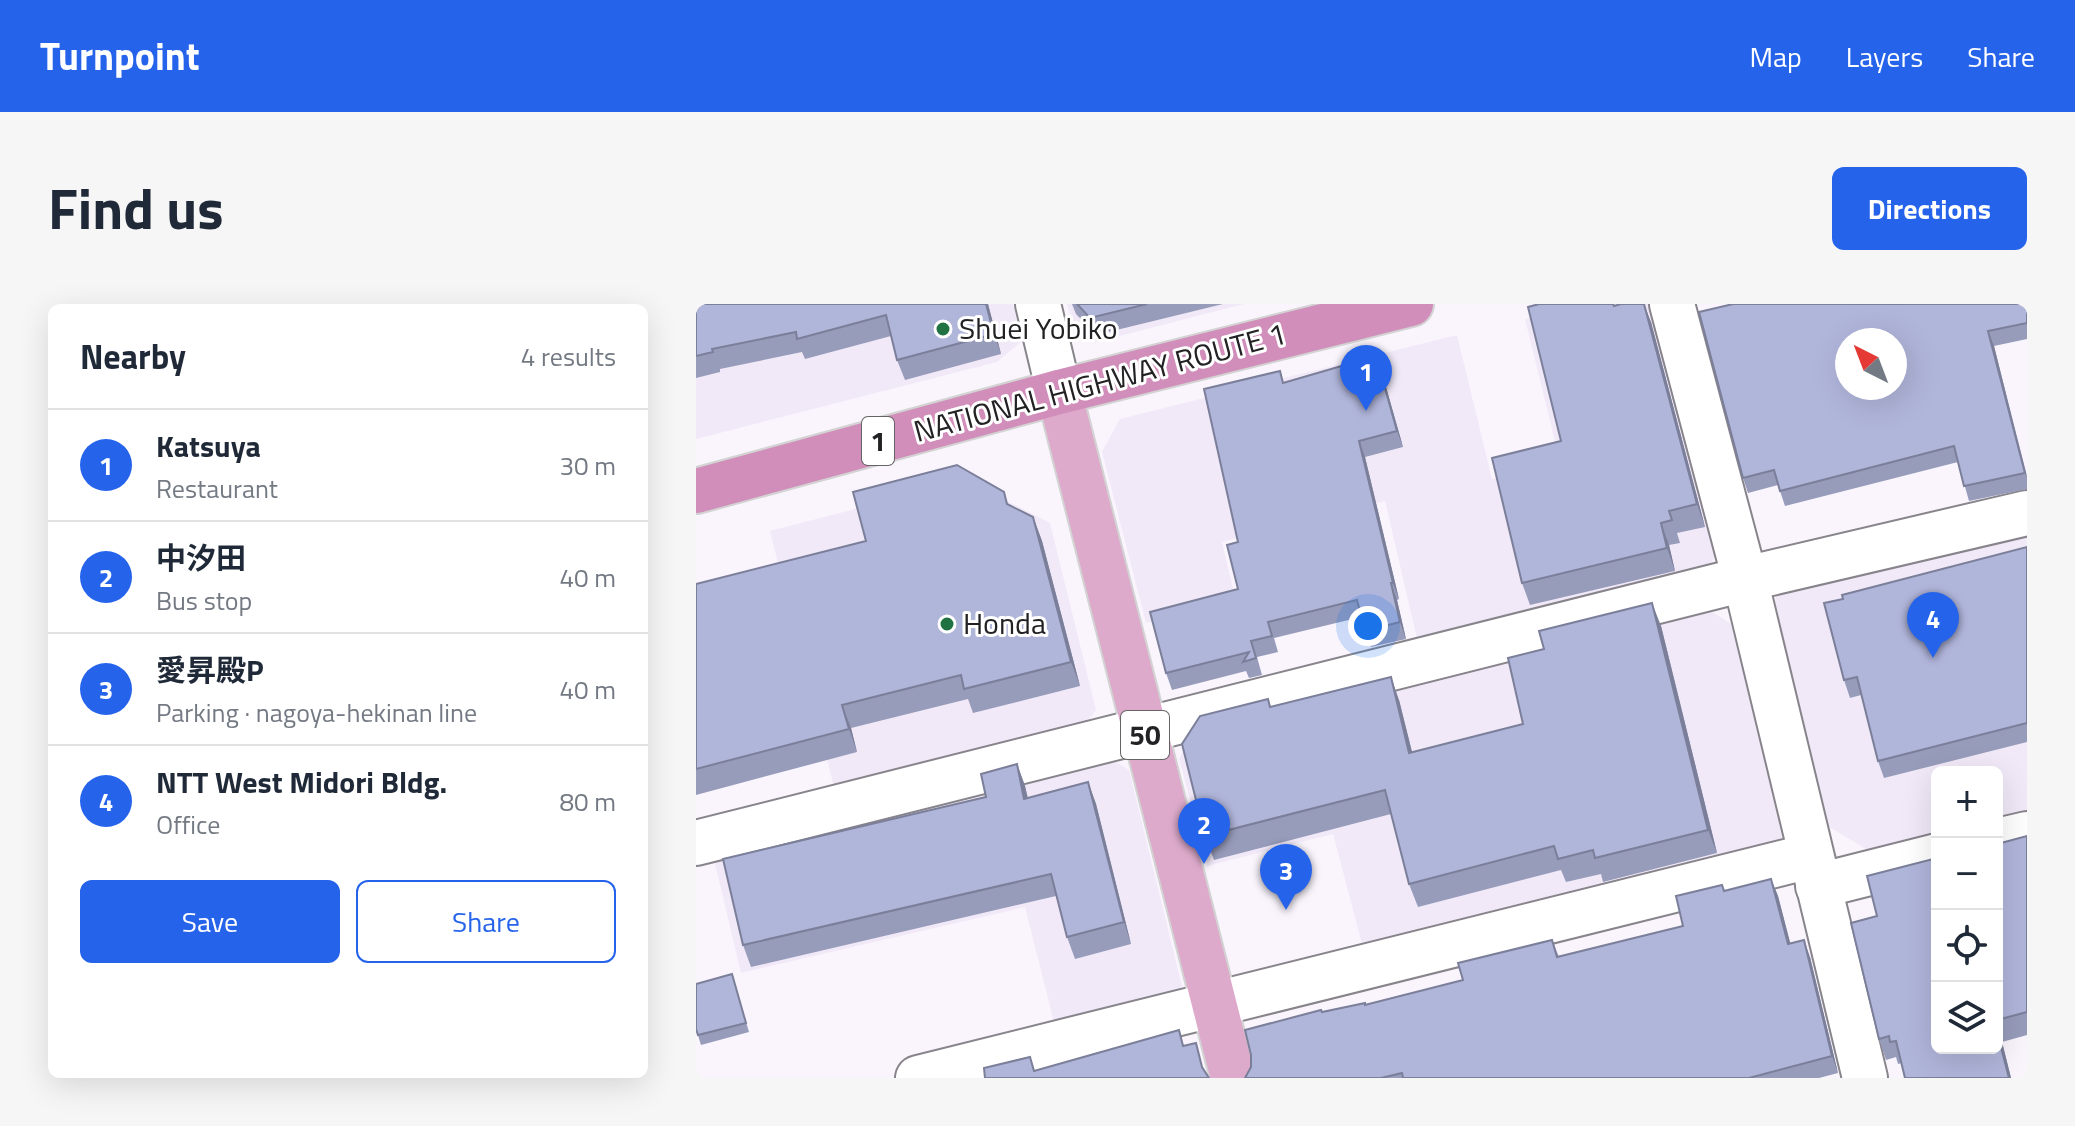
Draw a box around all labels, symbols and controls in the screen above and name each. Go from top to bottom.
text: Turnpoint [40,27,200,85]
text: Map [1749,35,1802,78]
text: Layers [1846,35,1923,78]
text: Share [1967,35,2035,78]
text: Find us [48,166,224,251]
button: Directions [1832,167,2027,250]
place label: Shuei Yobiko [959,305,1118,351]
street label: NATIONAL HIGHWAY ROUTE 1 [908,310,1291,454]
marker: Shuei Yobiko [934,320,952,338]
north arrow [1835,328,1907,400]
text: Nearby [80,330,186,382]
text: 4 results [521,337,616,376]
pin: 1 [1340,345,1392,411]
road number: 1 [862,417,894,465]
text: Katsuya [156,423,261,469]
text: 1 [99,446,113,485]
text: 30 m [559,446,616,485]
text: Restaurant [156,469,278,508]
text: 中汐田 [156,535,246,581]
text: 2 [99,558,113,597]
text: 40 m [559,558,616,597]
text: Bus stop [156,581,252,620]
pin: 4 [1907,592,1959,658]
place label: Honda [963,600,1046,646]
your location [1348,606,1388,646]
marker: Honda [938,615,956,633]
text: 愛昇殿P [156,647,264,693]
text: 3 [99,670,113,709]
text: 40 m [559,670,616,709]
text: Parking · nagoya-hekinan line [156,693,477,732]
road number: 50 [1121,711,1169,759]
text: NTT West Midori Bldg. [156,759,447,805]
map controls [1931,766,2003,1054]
button: + [1931,766,2003,838]
text: 4 [99,782,113,821]
text: 80 m [559,782,616,821]
pin: 2 [1178,798,1230,864]
text: Office [156,805,220,844]
button: − [1931,838,2003,910]
pin: 3 [1260,844,1312,910]
button: Save [80,880,340,963]
button: Share [356,880,616,963]
button: locate [1931,910,2003,982]
button: layers [1931,982,2003,1054]

